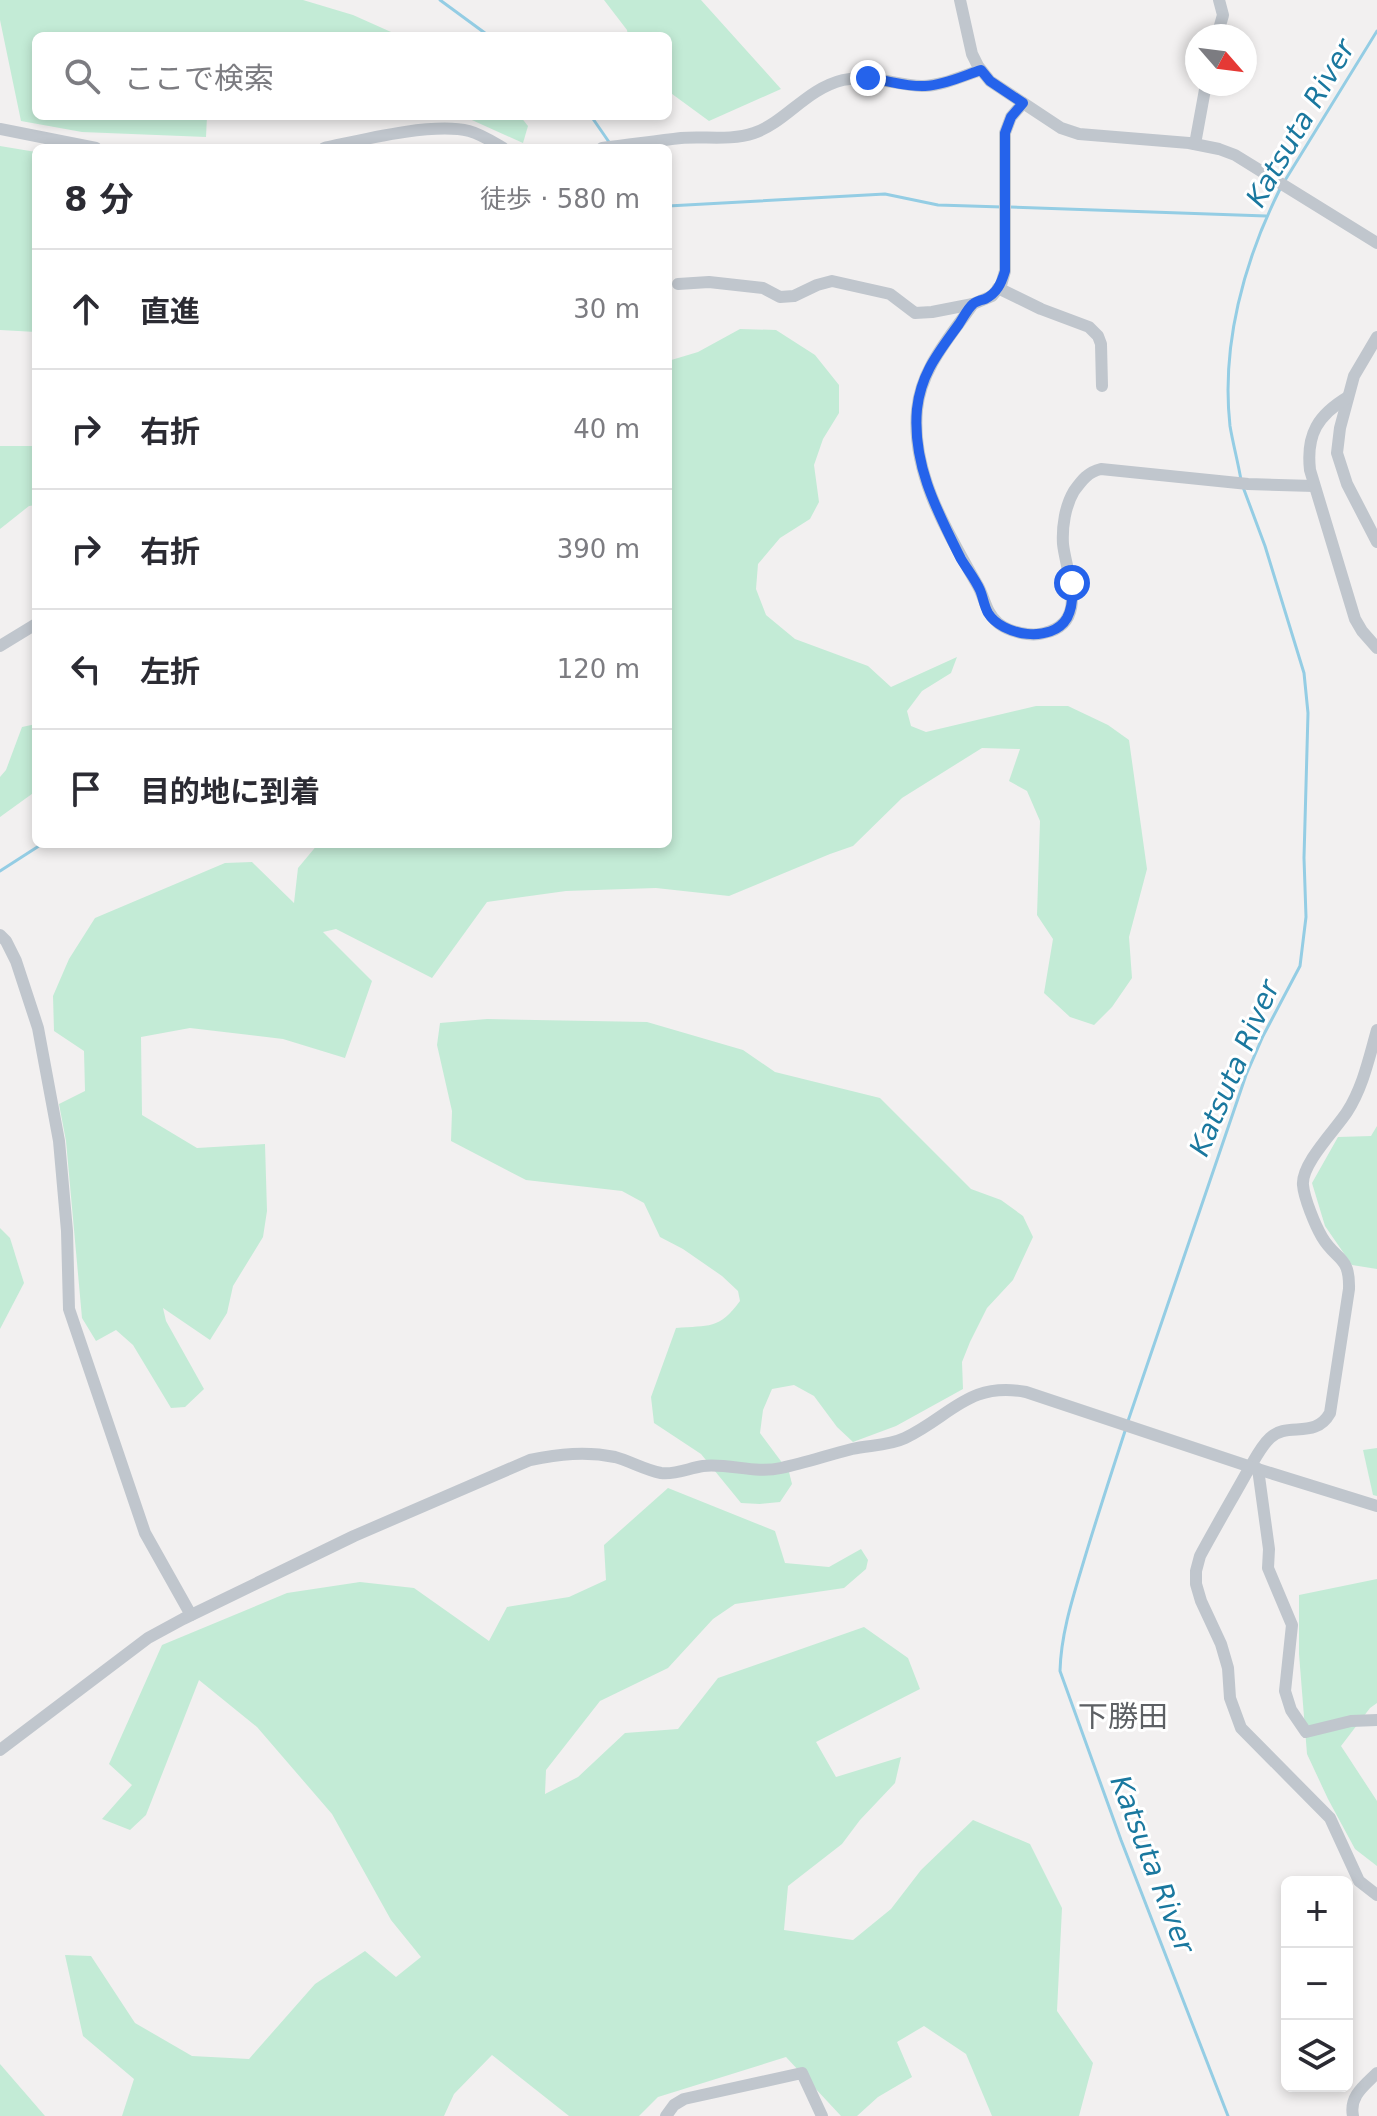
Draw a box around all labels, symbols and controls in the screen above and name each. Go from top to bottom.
north arrow [1185,24,1257,96]
search box [32,32,672,120]
water label: Katsuta River [1239,33,1362,213]
icon: search [60,54,104,98]
route end [850,60,886,96]
text: ここで検索 [124,61,274,96]
text: 8 分 [64,179,134,219]
text: 徒歩 · 580 m [480,184,640,214]
icon: ahead [64,287,108,331]
text: 直進 [140,294,200,329]
text: 30 m [573,294,640,324]
icon: right [64,407,108,451]
text: 右折 [140,414,200,449]
text: 40 m [573,414,640,444]
icon: right [64,527,108,571]
text: 右折 [140,534,200,569]
text: 390 m [557,534,640,564]
route start [1054,565,1090,601]
icon: left [64,647,108,691]
text: 左折 [140,654,200,689]
text: 120 m [557,654,640,684]
icon: arrive [64,767,108,811]
text: 目的地に到着 [140,774,320,809]
water label: Katsuta River [1183,974,1287,1161]
district label: 下勝田 [1078,1699,1168,1734]
water label: Katsuta River [1104,1771,1202,1959]
map controls [1281,1876,1353,2092]
button: + [1281,1876,1353,1948]
button: − [1281,1948,1353,2020]
button: layers [1281,2020,1353,2092]

